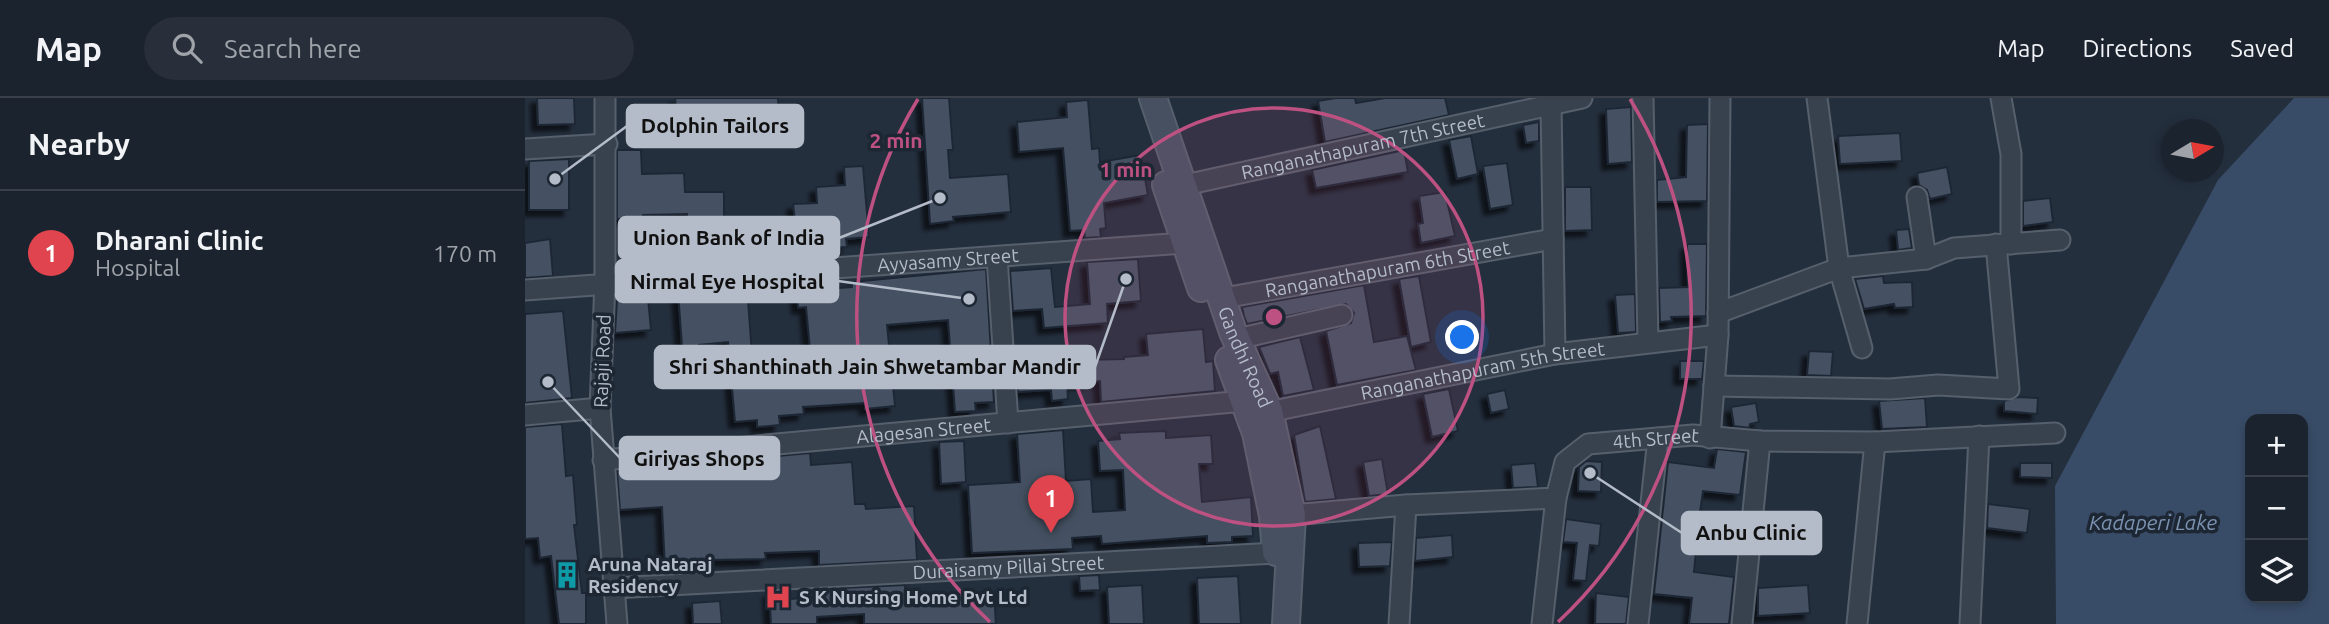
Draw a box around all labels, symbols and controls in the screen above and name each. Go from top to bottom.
search box [144,17,634,80]
icon: search [168,29,206,67]
text: Map [35,30,102,67]
text: Search here [224,34,362,63]
text: Map [1997,35,2044,62]
text: Directions [2082,35,2192,62]
text: Saved [2230,35,2294,62]
callout: Dolphin Tailors [627,105,803,147]
street label: Ranganathapuram 7th Street [1239,109,1487,183]
text: Dolphin Tailors [641,113,789,137]
north arrow [2161,119,2224,182]
text: Nearby [28,127,130,161]
text: 2 min [869,128,923,152]
text: 1 min [1099,157,1153,181]
callout: Union Bank of India [619,217,839,259]
text: Union Bank of India [633,225,825,249]
text: Dharani Clinic [95,226,263,255]
street label: Ranganathapuram 6th Street [1263,236,1512,301]
text: 1 [45,241,57,266]
text: 170 m [433,241,497,266]
street label: Ayyasamy Street [876,244,1020,276]
text: Hospital [95,255,180,280]
callout: Nirmal Eye Hospital [616,260,838,302]
text: Nirmal Eye Hospital [630,269,824,293]
street label: Gandhi Road [1214,304,1277,411]
centre of rings [1262,305,1286,329]
street label: Rajaji Road [589,314,615,408]
your location [1445,320,1479,354]
street label: Ranganathapuram 5th Street [1359,337,1607,404]
callout: Shri Shanthinath Jain Shwetambar Mandir [655,346,1095,388]
text: Shri Shanthinath Jain Shwetambar Mandir [669,354,1081,378]
street label: Alagesan Street [855,413,992,448]
map controls [2245,414,2308,603]
button: + [2245,414,2308,477]
street label: 4th Street [1612,424,1700,453]
callout: Giriyas Shops [620,437,779,479]
text: Giriyas Shops [633,446,765,470]
pin: 1 [1028,475,1074,533]
button: − [2245,477,2308,540]
water label: Kadaperi Lake [2089,510,2218,534]
callout: Anbu Clinic [1682,512,1821,554]
text: Anbu Clinic [1696,520,1806,544]
button: layers [2245,540,2308,603]
street label: Duraisamy Pillai Street [912,551,1105,583]
place label: Aruna Nataraj Residency [588,553,713,597]
building icon: Aruna Nataraj Residency [552,560,582,590]
hospital icon: S K Nursing Home Pvt Ltd [763,582,793,612]
place label: S K Nursing Home Pvt Ltd [799,586,1028,608]

